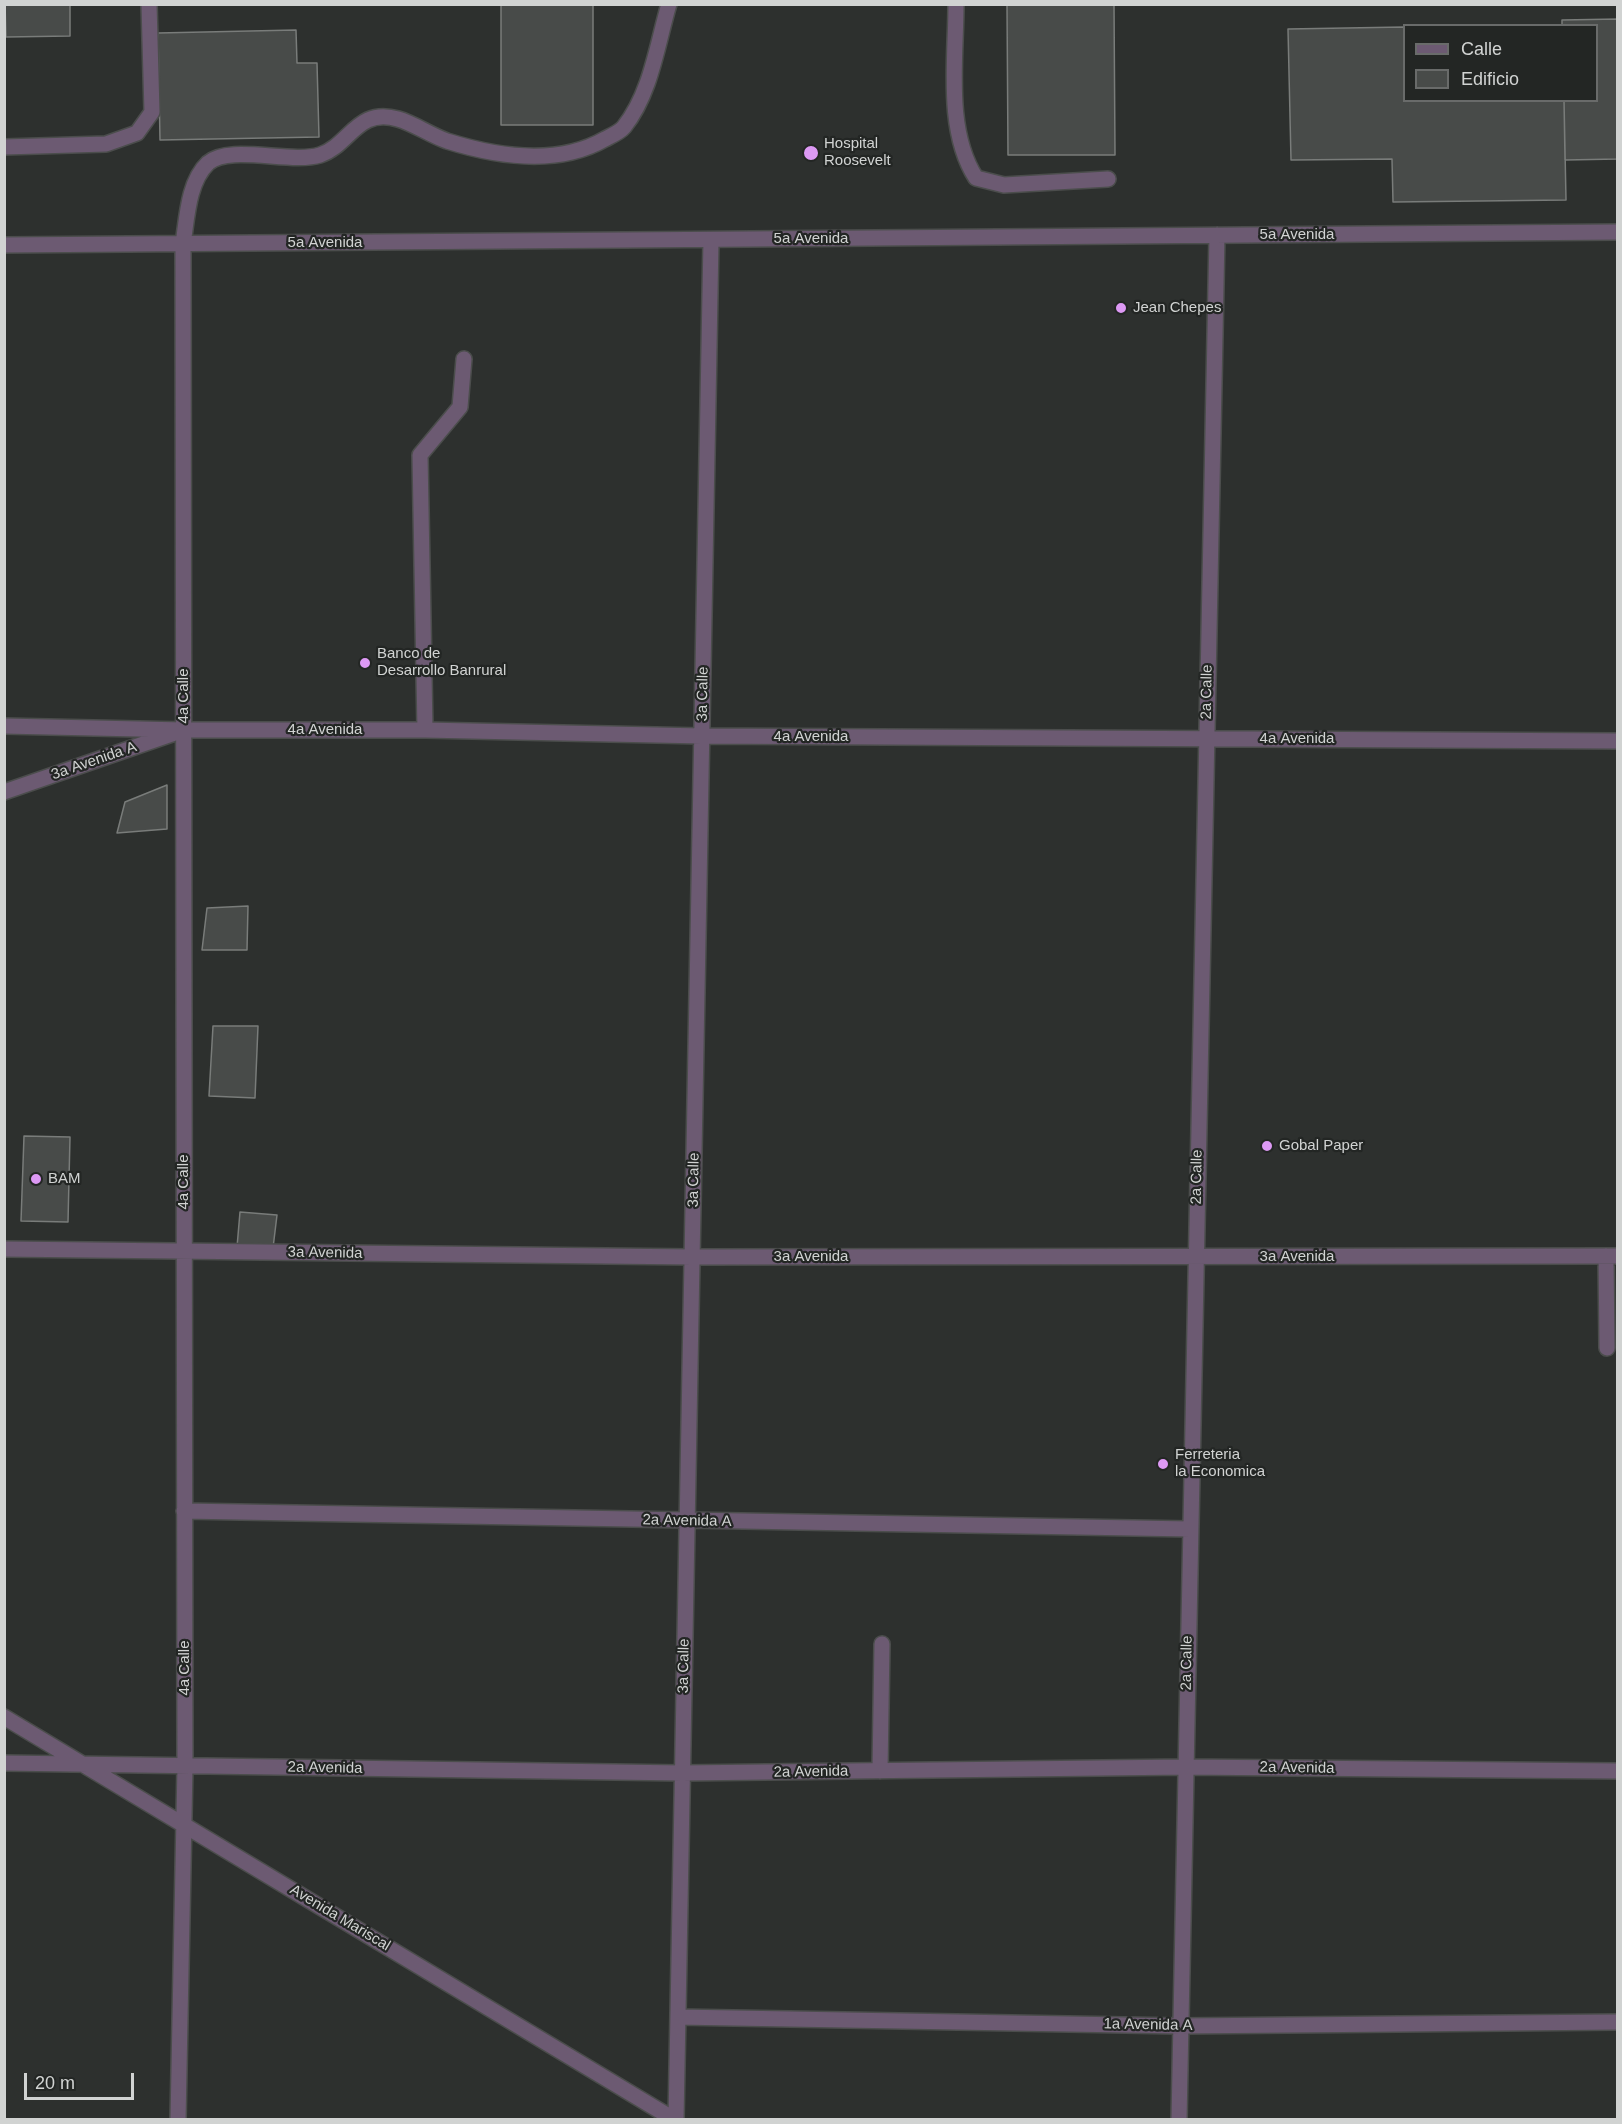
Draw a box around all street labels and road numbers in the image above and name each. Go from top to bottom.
street label: 5a Avenida [1260,226,1334,244]
street label: 5a Avenida [774,230,848,248]
street label: 5a Avenida [288,234,362,252]
street label: 2a Calle [1198,664,1216,720]
street label: 3a Calle [694,666,712,722]
street label: 4a Calle [175,668,193,724]
street label: 4a Avenida [288,721,362,739]
street label: 4a Avenida [774,728,848,746]
street label: 4a Avenida [1260,730,1334,748]
street label: 3a Avenida A [49,738,139,784]
street label: 2a Calle [1188,1149,1206,1205]
street label: 3a Calle [685,1152,703,1208]
street label: 4a Calle [175,1154,193,1210]
street label: 3a Avenida [287,1243,363,1263]
street label: 3a Avenida [774,1248,848,1266]
street label: 3a Avenida [1260,1248,1334,1266]
street label: 2a Avenida A [642,1511,732,1531]
street label: 2a Calle [1178,1635,1196,1691]
street label: 3a Calle [675,1638,693,1694]
street label: 4a Calle [176,1640,194,1696]
street label: 2a Avenida [287,1758,363,1778]
street label: 2a Avenida [1259,1758,1335,1778]
street label: 2a Avenida [773,1762,849,1782]
street label: Avenida Mariscal [287,1881,393,1955]
street label: 1a Avenida A [1103,2015,1193,2035]

